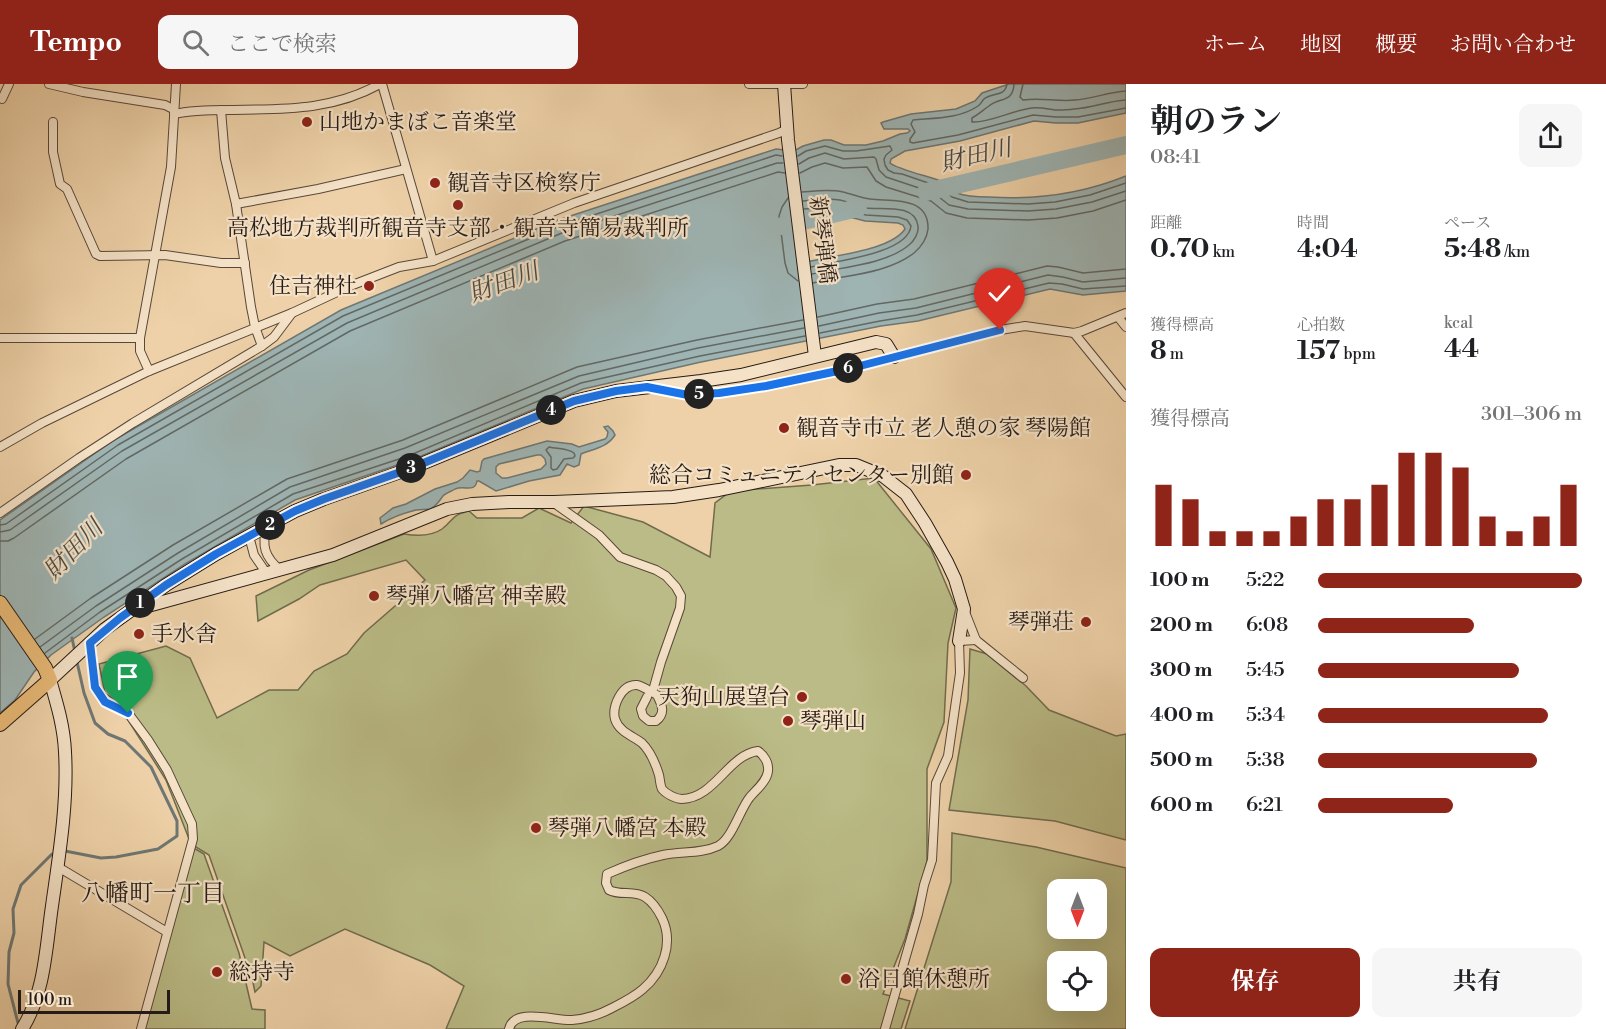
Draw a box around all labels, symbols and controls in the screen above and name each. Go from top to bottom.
search box [158,15,578,69]
text: Tempo [30,25,122,60]
icon: search [179,26,212,59]
text: ここで検索 [227,31,337,58]
text: ホーム [1204,32,1267,58]
text: 地図 [1300,32,1342,58]
text: 概要 [1375,32,1417,58]
text: お問い合わせ [1450,32,1576,58]
text: 朝のラン [1150,102,1282,143]
button: share [1519,104,1582,167]
place label: 山地かまぼこ音楽堂 [319,109,517,136]
marker: 山地かまぼこ音楽堂 [300,115,314,129]
water label: 財田川 [938,133,1017,179]
text: 08:41 [1150,145,1201,170]
place label: 観音寺区検察庁 [447,170,601,197]
marker: 観音寺区検察庁 [428,176,442,190]
street label: 新琴弾橋 [803,195,841,285]
marker: 高松地方裁判所観音寺支部・観音寺簡易裁判所 [451,198,465,212]
text: 距離 [1150,213,1182,233]
text: 時間 [1297,213,1329,233]
text: ペース [1444,213,1491,233]
place label: 高松地方裁判所観音寺支部・観音寺簡易裁判所 [227,215,689,242]
text: 0.70 [1150,233,1209,265]
text: 4:04 [1297,233,1358,265]
text: 5:48 [1444,233,1501,265]
text: km [1209,242,1235,262]
text: /km [1501,242,1530,262]
water label: 財田川 [465,256,546,309]
pin [974,268,1025,330]
place label: 住吉神社 [269,273,357,300]
icon: check [983,277,1016,310]
marker: 住吉神社 [362,279,376,293]
text: kcal [1444,313,1473,333]
text: 獲得標高 [1150,315,1214,335]
text: 心拍数 [1297,315,1345,335]
text: 44 [1444,333,1479,365]
text: 8 [1150,335,1167,367]
text: 157 [1297,335,1340,367]
text: m [1167,344,1184,364]
text: bpm [1340,344,1376,364]
pin: 6 [833,353,863,383]
text: 6 [843,358,853,378]
pin: 5 [684,379,714,409]
text: 5 [694,384,704,404]
pin: 4 [536,395,566,425]
text: 4 [546,400,556,420]
text: 301–306 m [1481,402,1582,427]
text: 獲得標高 [1150,407,1230,432]
place label: 観音寺市立 老人憩の家 琴陽館 [796,415,1091,442]
marker: 観音寺市立 老人憩の家 琴陽館 [777,421,791,435]
pin: 3 [396,453,426,483]
text: 3 [406,458,416,478]
place label: 総合コミュニティセンター別館 [649,462,954,489]
marker: 総合コミュニティセンター別館 [959,468,973,482]
pin: 2 [255,510,285,540]
water label: 財田川 [38,512,112,586]
text: 2 [265,515,275,535]
text: 100 m [1150,568,1209,593]
text: 5:22 [1246,568,1284,593]
place label: 琴弾八幡宮 神幸殿 [386,583,567,610]
pin: 1 [125,588,155,618]
marker: 琴弾八幡宮 神幸殿 [367,589,381,603]
text: 1 [136,593,144,613]
place label: 琴弾荘 [1008,609,1074,636]
text: 200 m [1150,613,1213,638]
text: 6:08 [1246,613,1288,638]
marker: 琴弾荘 [1079,615,1093,629]
place label: 手水舎 [151,621,217,648]
marker: 手水舎 [132,627,146,641]
pin [102,651,153,713]
text: 300 m [1150,658,1213,683]
text: 5:45 [1246,658,1284,683]
icon: arrive [111,660,144,693]
place label: 天狗山展望台 [658,684,790,711]
marker: 天狗山展望台 [795,690,809,704]
text: 400 m [1150,703,1214,728]
text: 5:34 [1246,703,1285,728]
place label: 琴弾山 [800,708,866,735]
marker: 琴弾山 [781,714,795,728]
text: 500 m [1150,748,1213,773]
text: 5:38 [1246,748,1285,773]
text: 600 m [1150,793,1213,818]
text: 6:21 [1246,793,1283,818]
place label: 琴弾八幡宮 本殿 [548,815,707,842]
marker: 琴弾八幡宮 本殿 [529,821,543,835]
district label: 八幡町一丁目 [81,879,225,909]
north arrow [1047,879,1107,939]
map controls [1047,879,1107,1011]
button: 保存 [1150,948,1360,1017]
button: 共有 [1372,948,1582,1017]
button: locate [1047,951,1107,1011]
place label: 総持寺 [229,959,295,986]
marker: 総持寺 [210,965,224,979]
place label: 浴日館休憩所 [858,966,990,993]
marker: 浴日館休憩所 [839,972,853,986]
scale bar [18,987,170,1014]
text: 100 m [27,990,72,1010]

